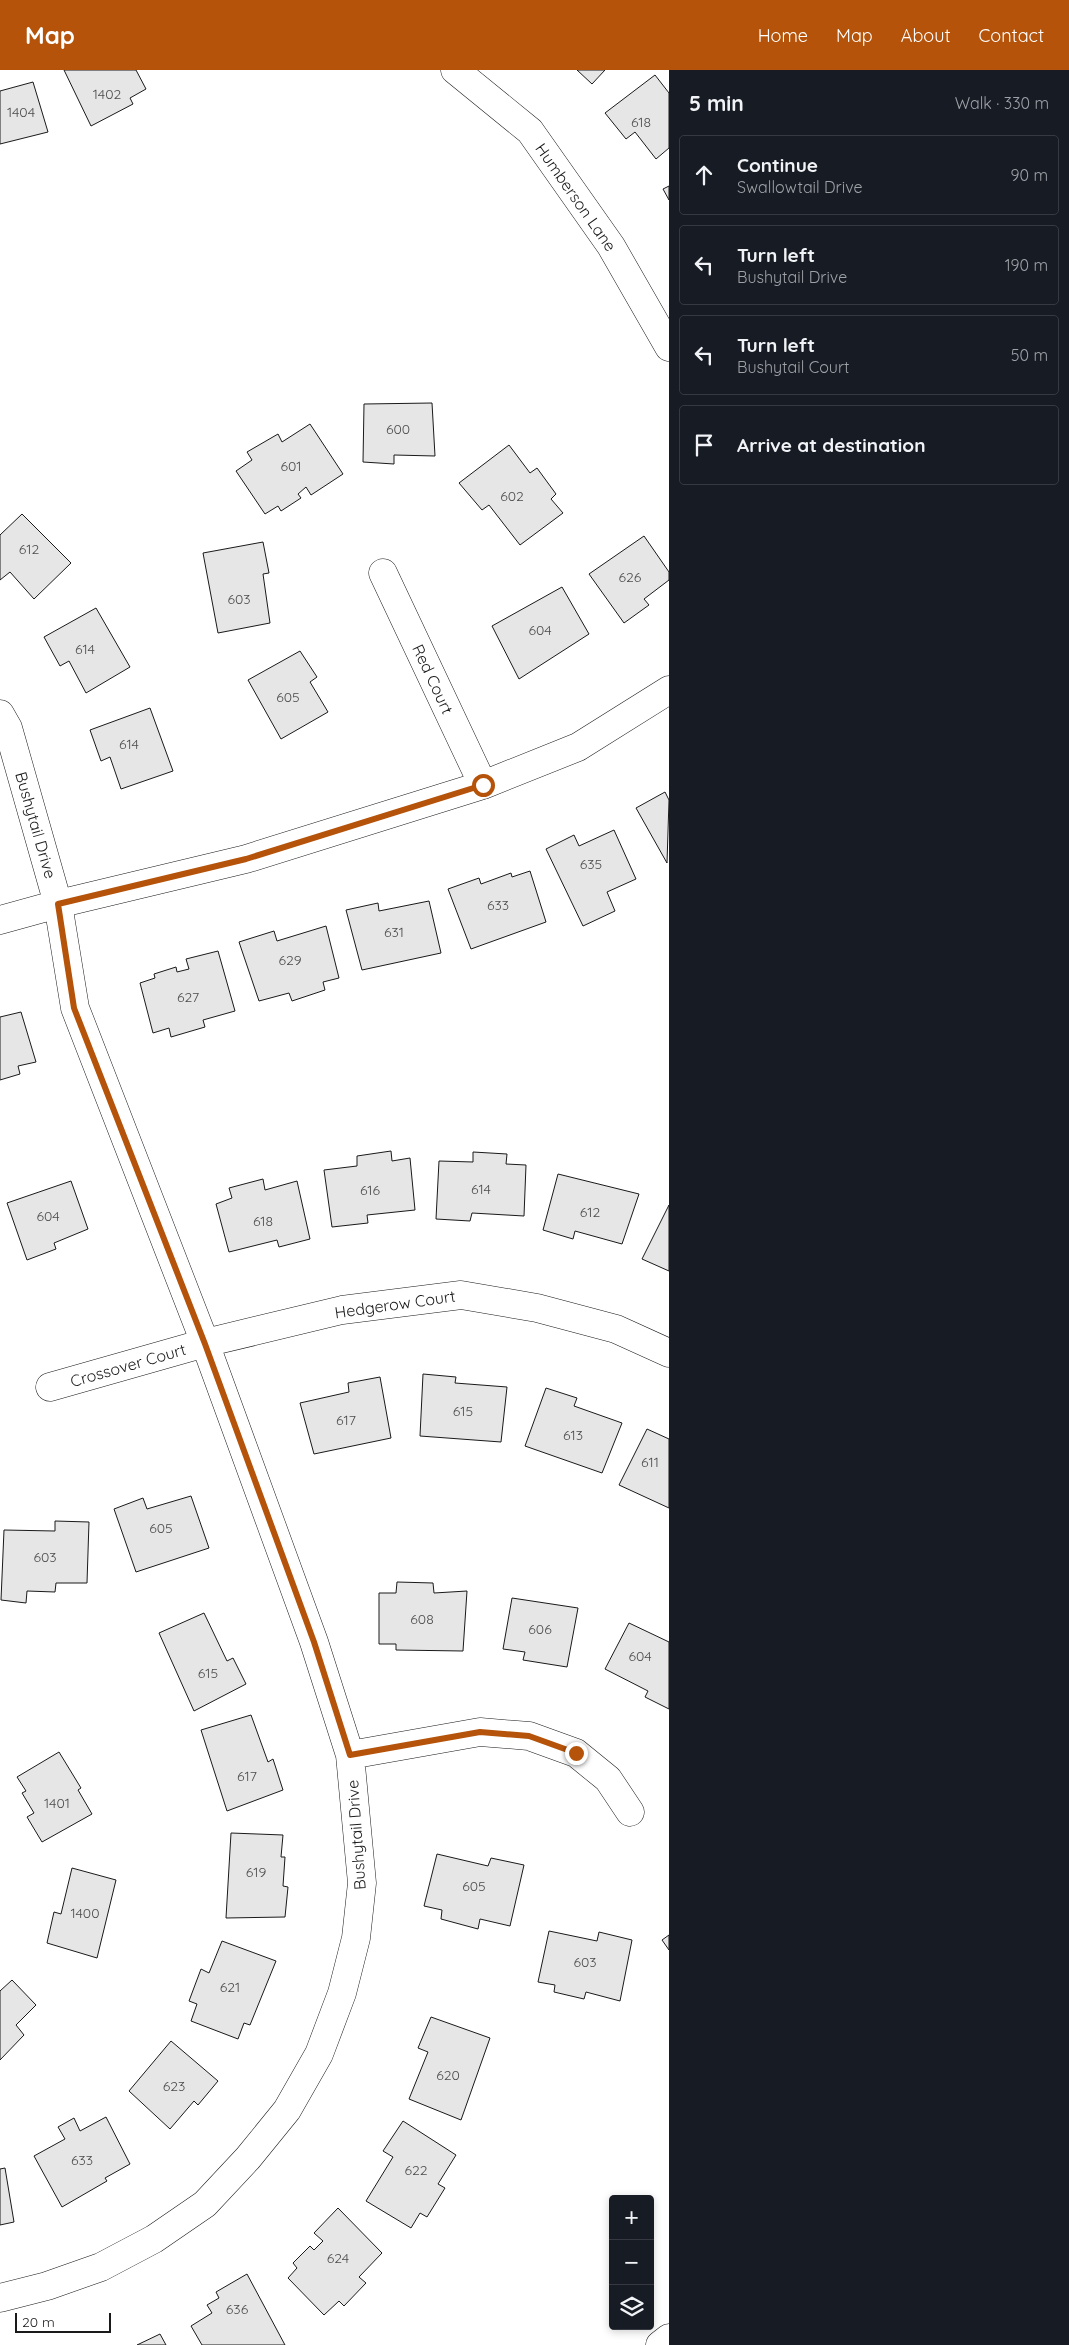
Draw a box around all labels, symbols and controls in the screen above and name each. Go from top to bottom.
text: Map [25,20,75,50]
text: Home [758,24,808,47]
text: Map [836,24,873,47]
text: About [901,24,951,47]
text: Contact [979,24,1044,47]
house number: 1402 [93,85,121,103]
text: 5 min [689,90,744,116]
text: Walk · 330 m [955,93,1049,113]
house number: 1404 [7,103,35,121]
house number: 618 [631,113,651,131]
street label: Humberson Lane [531,139,621,255]
text: Continue [737,153,818,177]
icon: ahead [690,161,718,189]
text: 90 m [1011,165,1048,185]
text: Swallowtail Drive [737,177,863,197]
text: Turn left [737,243,815,267]
icon: left [690,251,718,279]
text: 190 m [1005,255,1048,275]
text: Bushytail Drive [737,267,847,287]
text: Turn left [737,333,815,357]
icon: left [690,341,718,369]
text: 50 m [1011,345,1048,365]
text: Bushytail Court [737,357,850,377]
house number: 600 [386,420,410,438]
icon: arrive [690,431,718,459]
text: Arrive at destination [737,433,926,457]
house number: 601 [280,457,302,475]
house number: 602 [500,487,524,505]
house number: 612 [19,540,39,558]
house number: 626 [619,568,642,586]
house number: 603 [227,590,251,608]
house number: 604 [528,621,552,639]
house number: 614 [75,640,95,658]
street label: Red Court [408,641,458,717]
house number: 605 [276,688,300,706]
house number: 614 [119,735,139,753]
street label: Bushytail Drive [11,769,61,881]
route start [472,774,495,797]
house number: 635 [580,855,602,873]
house number: 633 [487,896,509,914]
house number: 631 [384,923,404,941]
house number: 629 [278,951,302,969]
house number: 627 [177,988,199,1006]
house number: 614 [471,1180,491,1198]
house number: 616 [360,1181,381,1199]
house number: 612 [580,1203,600,1221]
house number: 604 [36,1207,60,1225]
house number: 618 [253,1212,273,1230]
street label: Hedgerow Court [333,1286,457,1322]
street label: Crossover Court [68,1339,188,1391]
house number: 615 [453,1402,473,1420]
house number: 617 [336,1411,356,1429]
house number: 613 [563,1426,583,1444]
house number: 611 [641,1453,659,1471]
house number: 605 [149,1519,173,1537]
house number: 603 [33,1548,57,1566]
house number: 608 [410,1610,434,1628]
house number: 606 [528,1620,552,1638]
house number: 604 [628,1647,652,1665]
house number: 615 [198,1664,218,1682]
route end [565,1742,588,1765]
house number: 617 [237,1767,257,1785]
street label: Bushytail Drive [342,1779,370,1891]
house number: 1401 [44,1794,70,1812]
house number: 619 [246,1863,266,1881]
house number: 605 [462,1877,486,1895]
house number: 1400 [70,1904,100,1922]
house number: 603 [573,1953,597,1971]
house number: 621 [220,1978,240,1996]
house number: 620 [436,2066,460,2084]
house number: 623 [163,2077,185,2095]
house number: 633 [71,2151,93,2169]
house number: 622 [404,2161,428,2179]
map controls [609,2195,654,2330]
button: + [609,2195,654,2240]
button: − [609,2240,654,2285]
house number: 624 [327,2249,349,2267]
button: layers [609,2285,654,2330]
house number: 636 [226,2300,249,2318]
scale bar [15,2310,111,2333]
text: 20 m [22,2313,55,2331]

